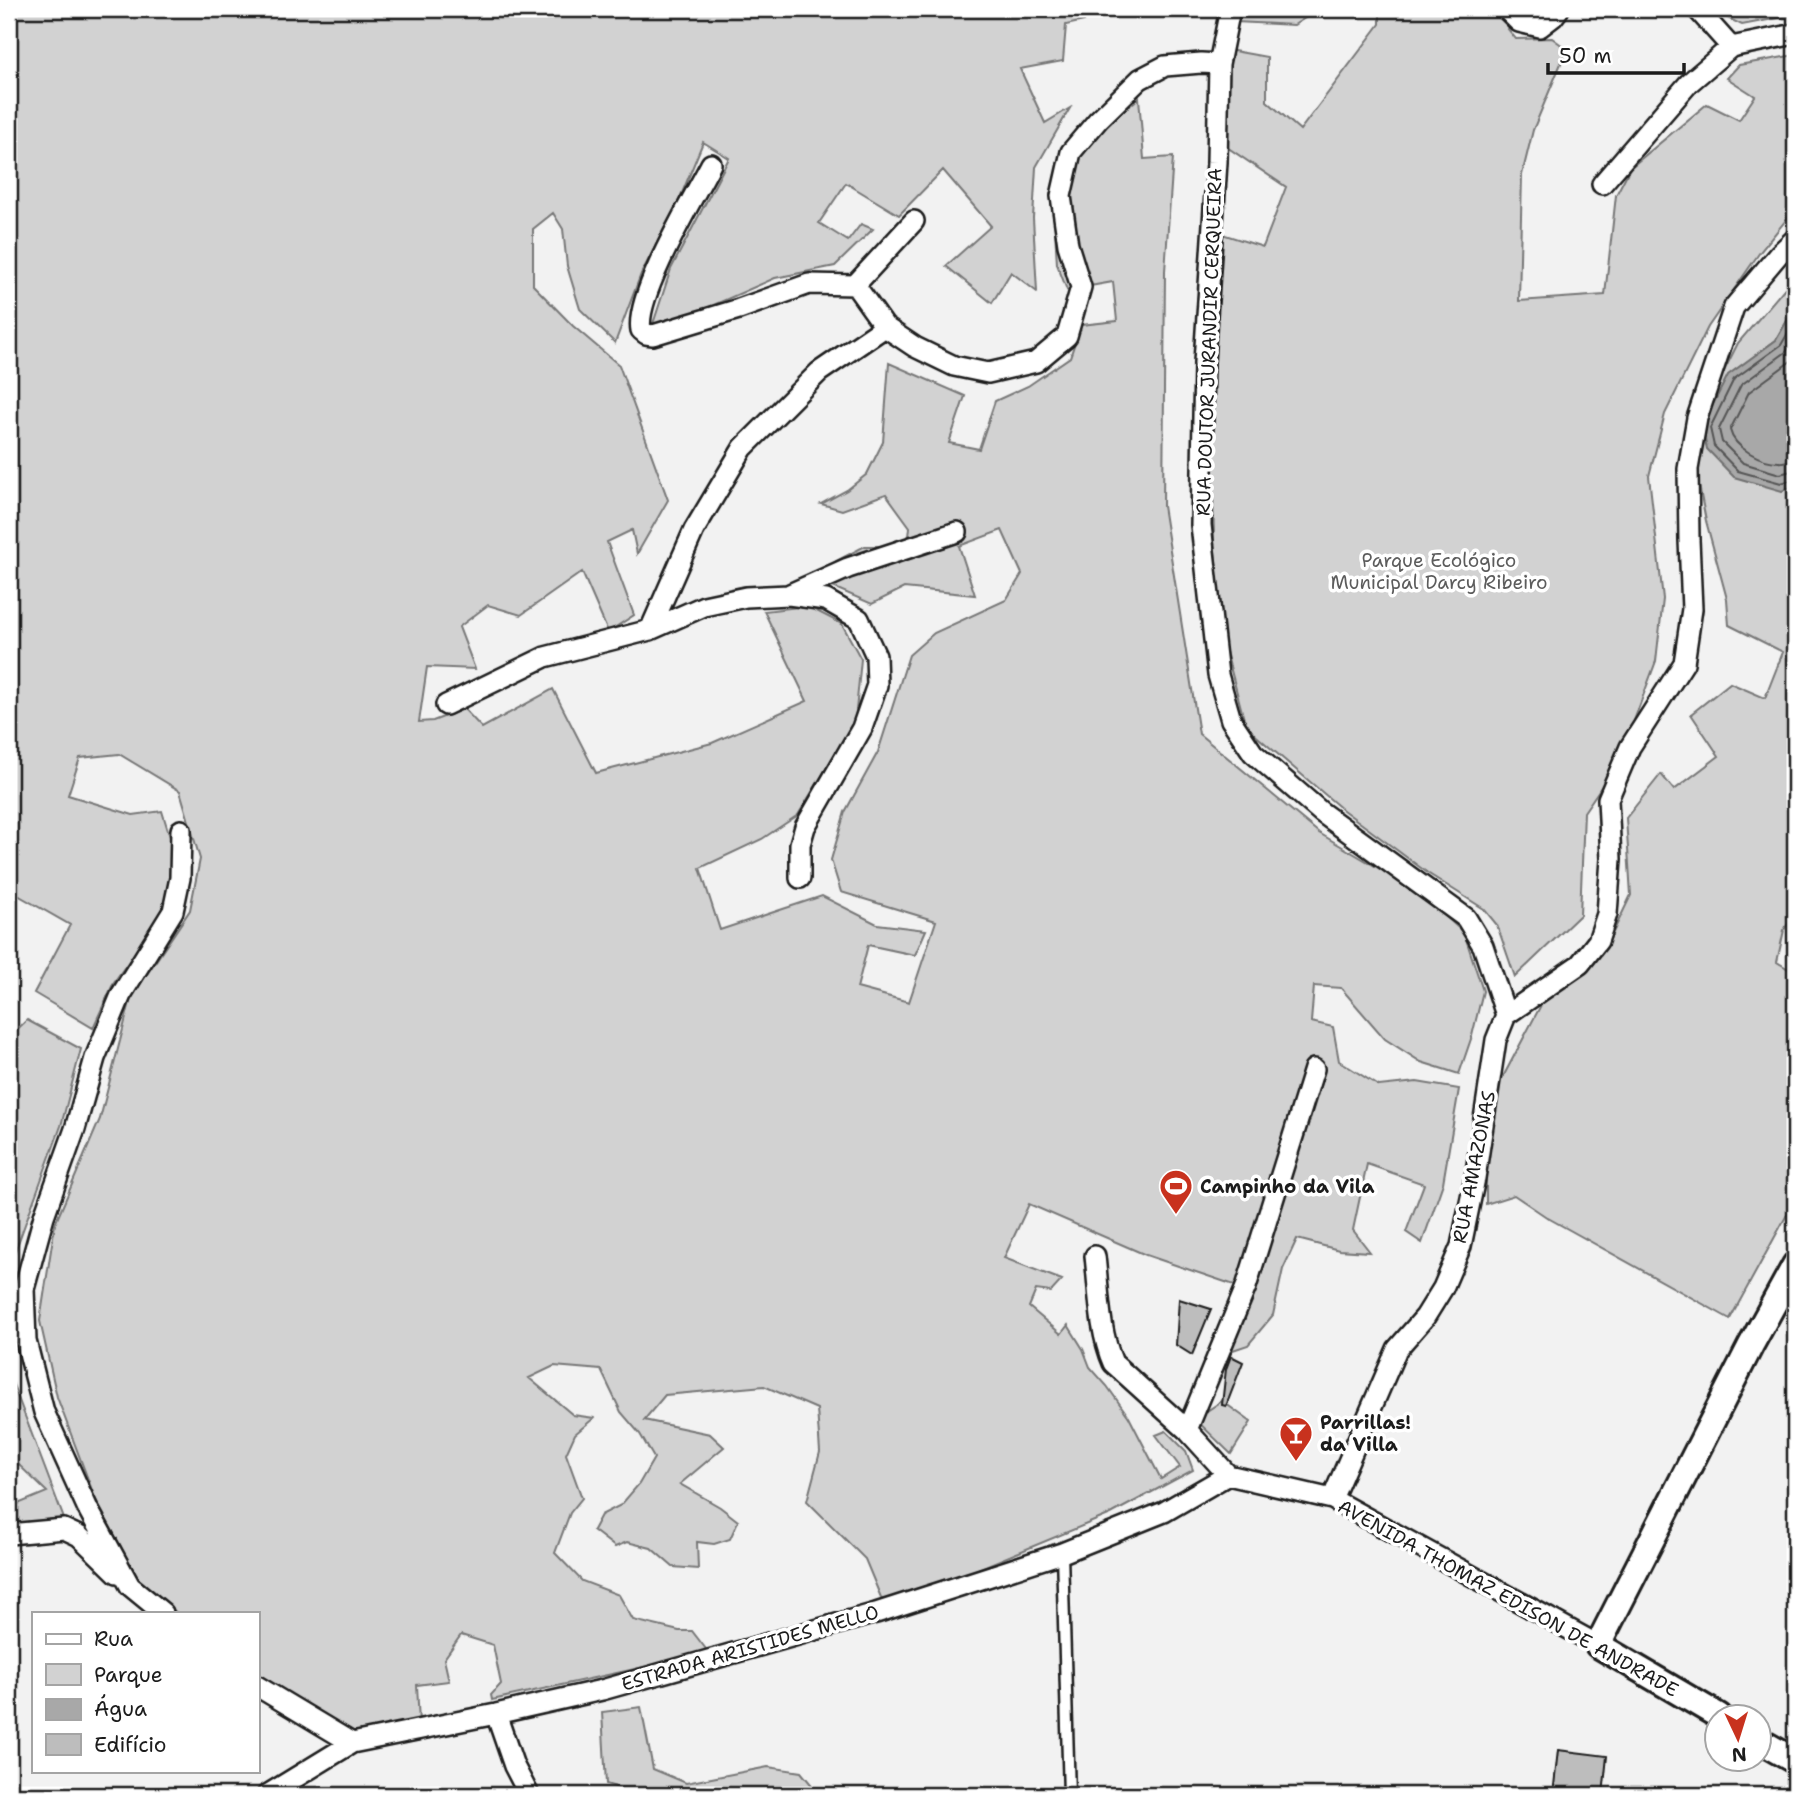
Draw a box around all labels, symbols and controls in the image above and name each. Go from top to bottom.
scale bar [1548,32,1685,76]
text: 50 m [1559,42,1612,70]
street label: RUA DOUTOR JURANDIR CERQUEIRA [1190,167,1228,516]
park label: Parque Ecológico Municipal Darcy Ribeiro [1331,548,1548,595]
street label: RUA AMAZONAS [1447,1089,1501,1245]
sports icon: Campinho da Vila [1157,1167,1195,1216]
place label: Campinho da Vila [1200,1174,1374,1199]
place label: Parrillas! da Villa [1320,1410,1411,1457]
bar icon: Parrillas! da Villa [1277,1414,1315,1463]
street label: AVENIDA THOMAZ EDISON DE ANDRADE [1333,1494,1683,1703]
street label: ESTRADA ARISTIDES MELLO [619,1599,881,1697]
legend [32,1612,259,1772]
text: Rua [94,1625,133,1653]
text: Parque [94,1661,163,1689]
text: Água [94,1694,147,1723]
north arrow [1702,1702,1772,1772]
text: Edifício [94,1731,166,1759]
text: N [1731,1741,1748,1767]

